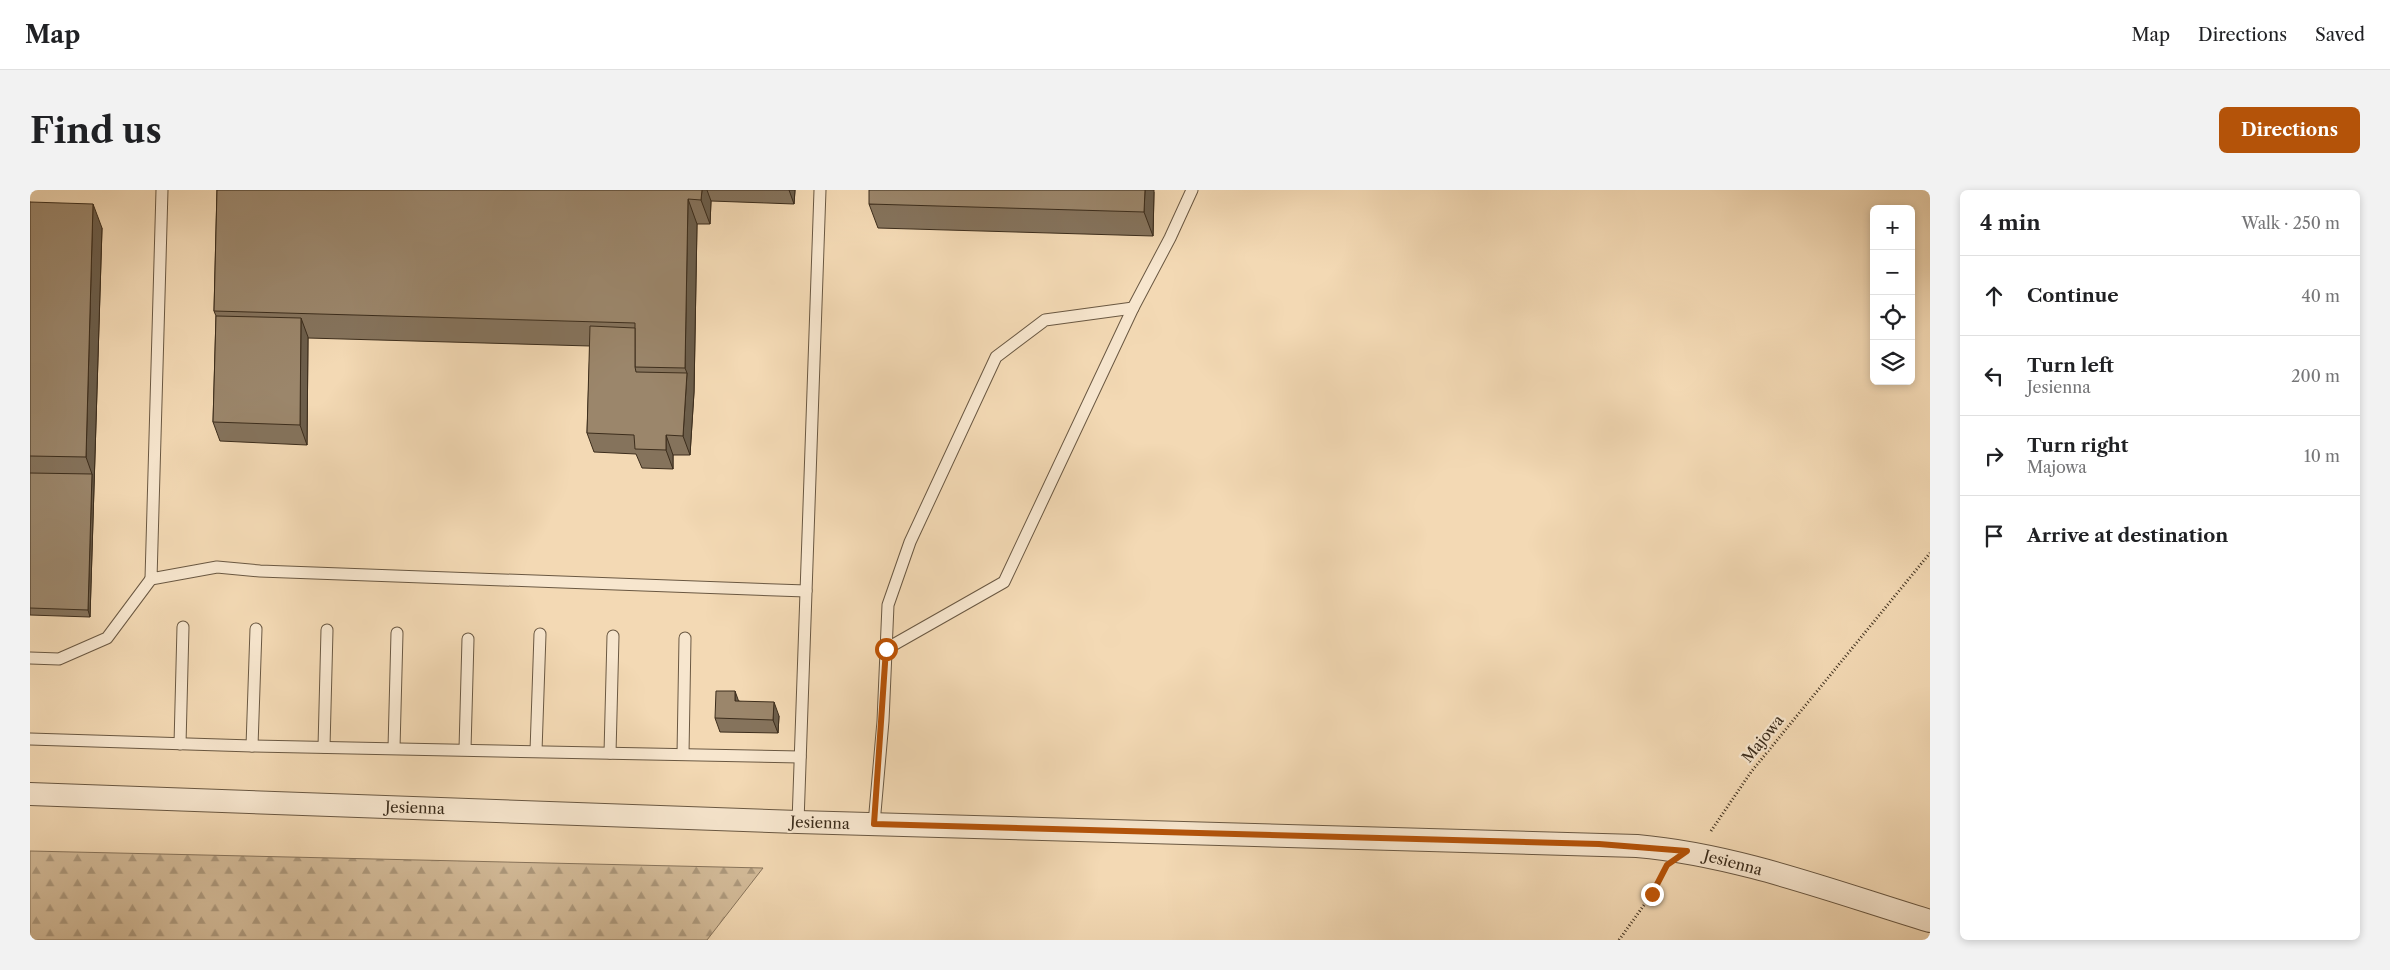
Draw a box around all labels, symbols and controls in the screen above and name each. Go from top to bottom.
text: Map [25,20,80,49]
text: Map [2131,24,2170,46]
text: Directions [2198,24,2287,46]
text: Saved [2315,24,2365,46]
button: Directions [2219,107,2360,153]
text: Find us [30,109,162,152]
map controls [1870,205,1915,385]
button: + [1870,205,1915,250]
text: 4 min [1980,210,2041,235]
text: Walk · 250 m [2242,213,2340,233]
button: − [1870,250,1915,295]
icon: ahead [1980,282,2008,310]
text: Continue [2027,284,2119,307]
text: 40 m [2301,286,2340,306]
button: locate [1870,295,1915,340]
button: layers [1870,340,1915,385]
text: Turn left [2027,354,2114,377]
icon: left [1980,362,2008,390]
text: 200 m [2291,366,2340,386]
text: Jesienna [2027,377,2091,397]
text: Turn right [2027,434,2128,457]
icon: right [1980,442,2008,470]
text: 10 m [2304,446,2340,466]
text: Majowa [2027,457,2087,477]
icon: arrive [1980,522,2008,550]
text: Arrive at destination [2027,524,2228,547]
route start [875,638,898,661]
street label: Majowa [1738,711,1788,766]
street label: Jesienna [383,797,445,818]
street label: Jesienna [788,812,850,833]
street label: Jesienna [1700,845,1765,879]
route end [1641,883,1664,906]

